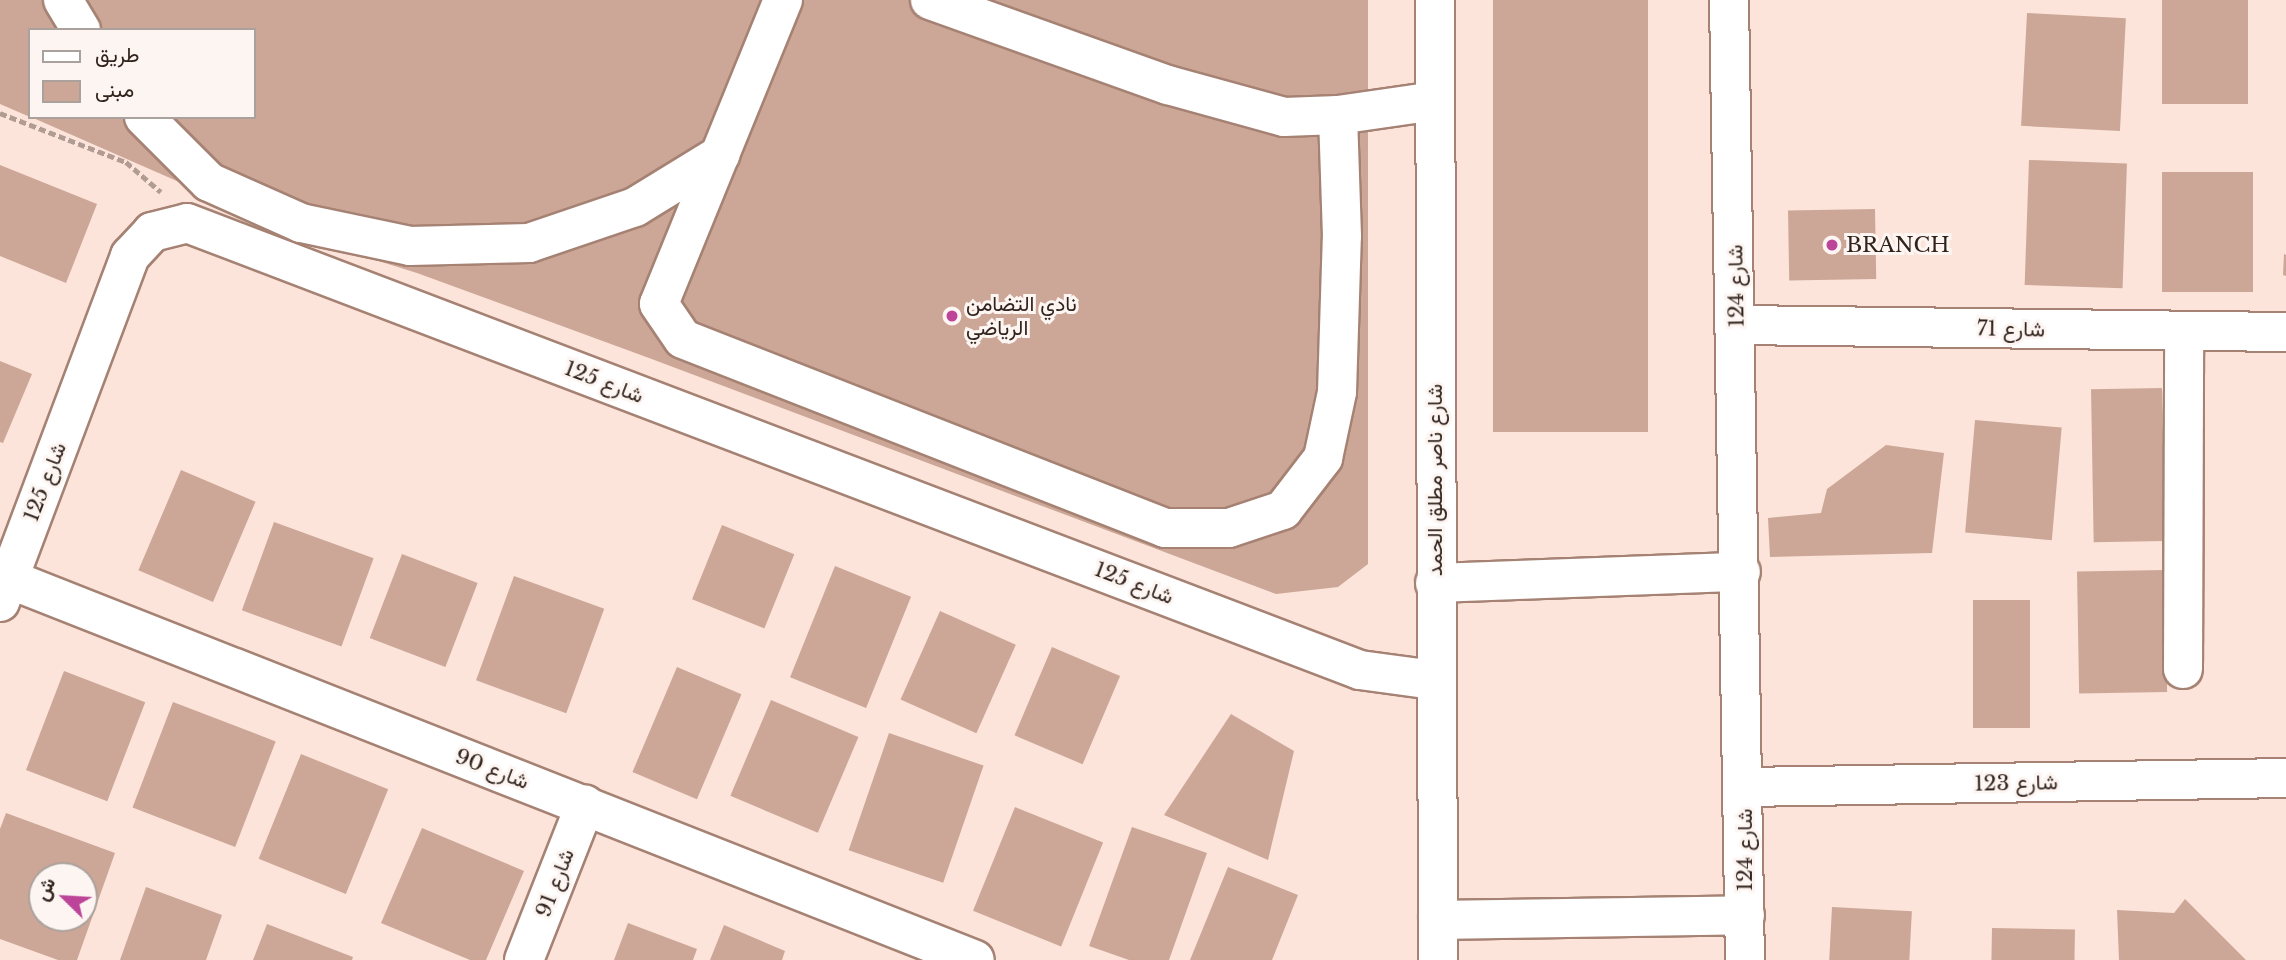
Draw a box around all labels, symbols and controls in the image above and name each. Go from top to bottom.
legend [28,28,256,119]
text: طريق [95,42,140,68]
text: مبنى [95,77,134,103]
place label: BRANCH [1846,232,1950,258]
marker: BRANCH [1824,237,1840,253]
street label: شارع 124 [1723,244,1749,328]
place label: نادي التضامن الرياضي [966,291,1077,341]
marker: نادي التضامن الرياضي [944,308,960,324]
street label: شارع 71 [1977,316,2045,342]
street label: شارع 125 [561,355,647,409]
street label: شارع ناصر مطلق الحمد [1422,384,1448,576]
street label: شارع 125 [18,439,72,525]
street label: شارع 125 [1091,556,1177,610]
street label: شارع 90 [452,743,532,795]
street label: شارع 123 [1974,770,2058,796]
street label: شارع 124 [1732,809,1758,891]
street label: شارع 91 [530,845,580,921]
north arrow [28,862,98,932]
text: ش [30,874,60,904]

